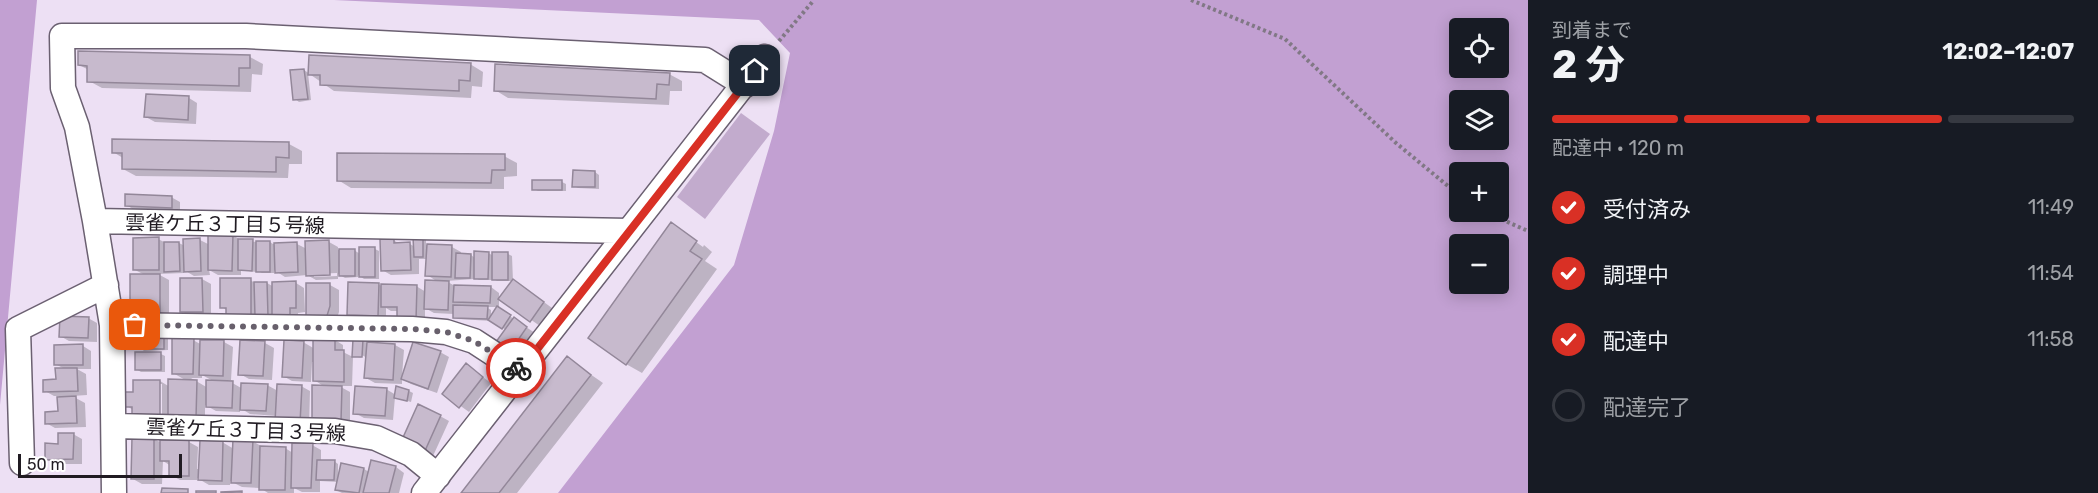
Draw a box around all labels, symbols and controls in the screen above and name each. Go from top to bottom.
map controls [1449,18,1509,294]
button: locate [1449,18,1509,78]
text: 到着まで [1552,18,1632,42]
text: 12:02–12:07 [1942,38,2074,65]
text: 2 分 [1552,42,1625,88]
pin [729,45,780,96]
icon: home [738,54,771,87]
button: layers [1449,90,1509,150]
text: 配達中 · 120 m [1552,136,1684,160]
button: + [1449,162,1509,222]
icon: check [1552,191,1585,224]
text: 11:49 [2028,195,2074,219]
text: 受付済み [1603,196,1691,223]
street label: 雲雀ケ丘３丁目５号線 [125,210,325,238]
button: − [1449,234,1509,294]
icon: check [1552,257,1585,290]
text: 11:54 [2027,261,2074,285]
text: 調理中 [1603,262,1669,289]
pin [109,299,160,350]
icon: bag [118,308,151,341]
icon: check [1552,323,1585,356]
text: 11:58 [2027,327,2074,351]
text: 配達中 [1603,328,1669,355]
courier [486,338,546,398]
icon: bike [500,352,533,385]
text: 配達完了 [1603,394,1691,421]
street label: 雲雀ケ丘３丁目３号線 [146,415,346,445]
scale bar [18,451,182,478]
text: 50 m [27,455,65,474]

